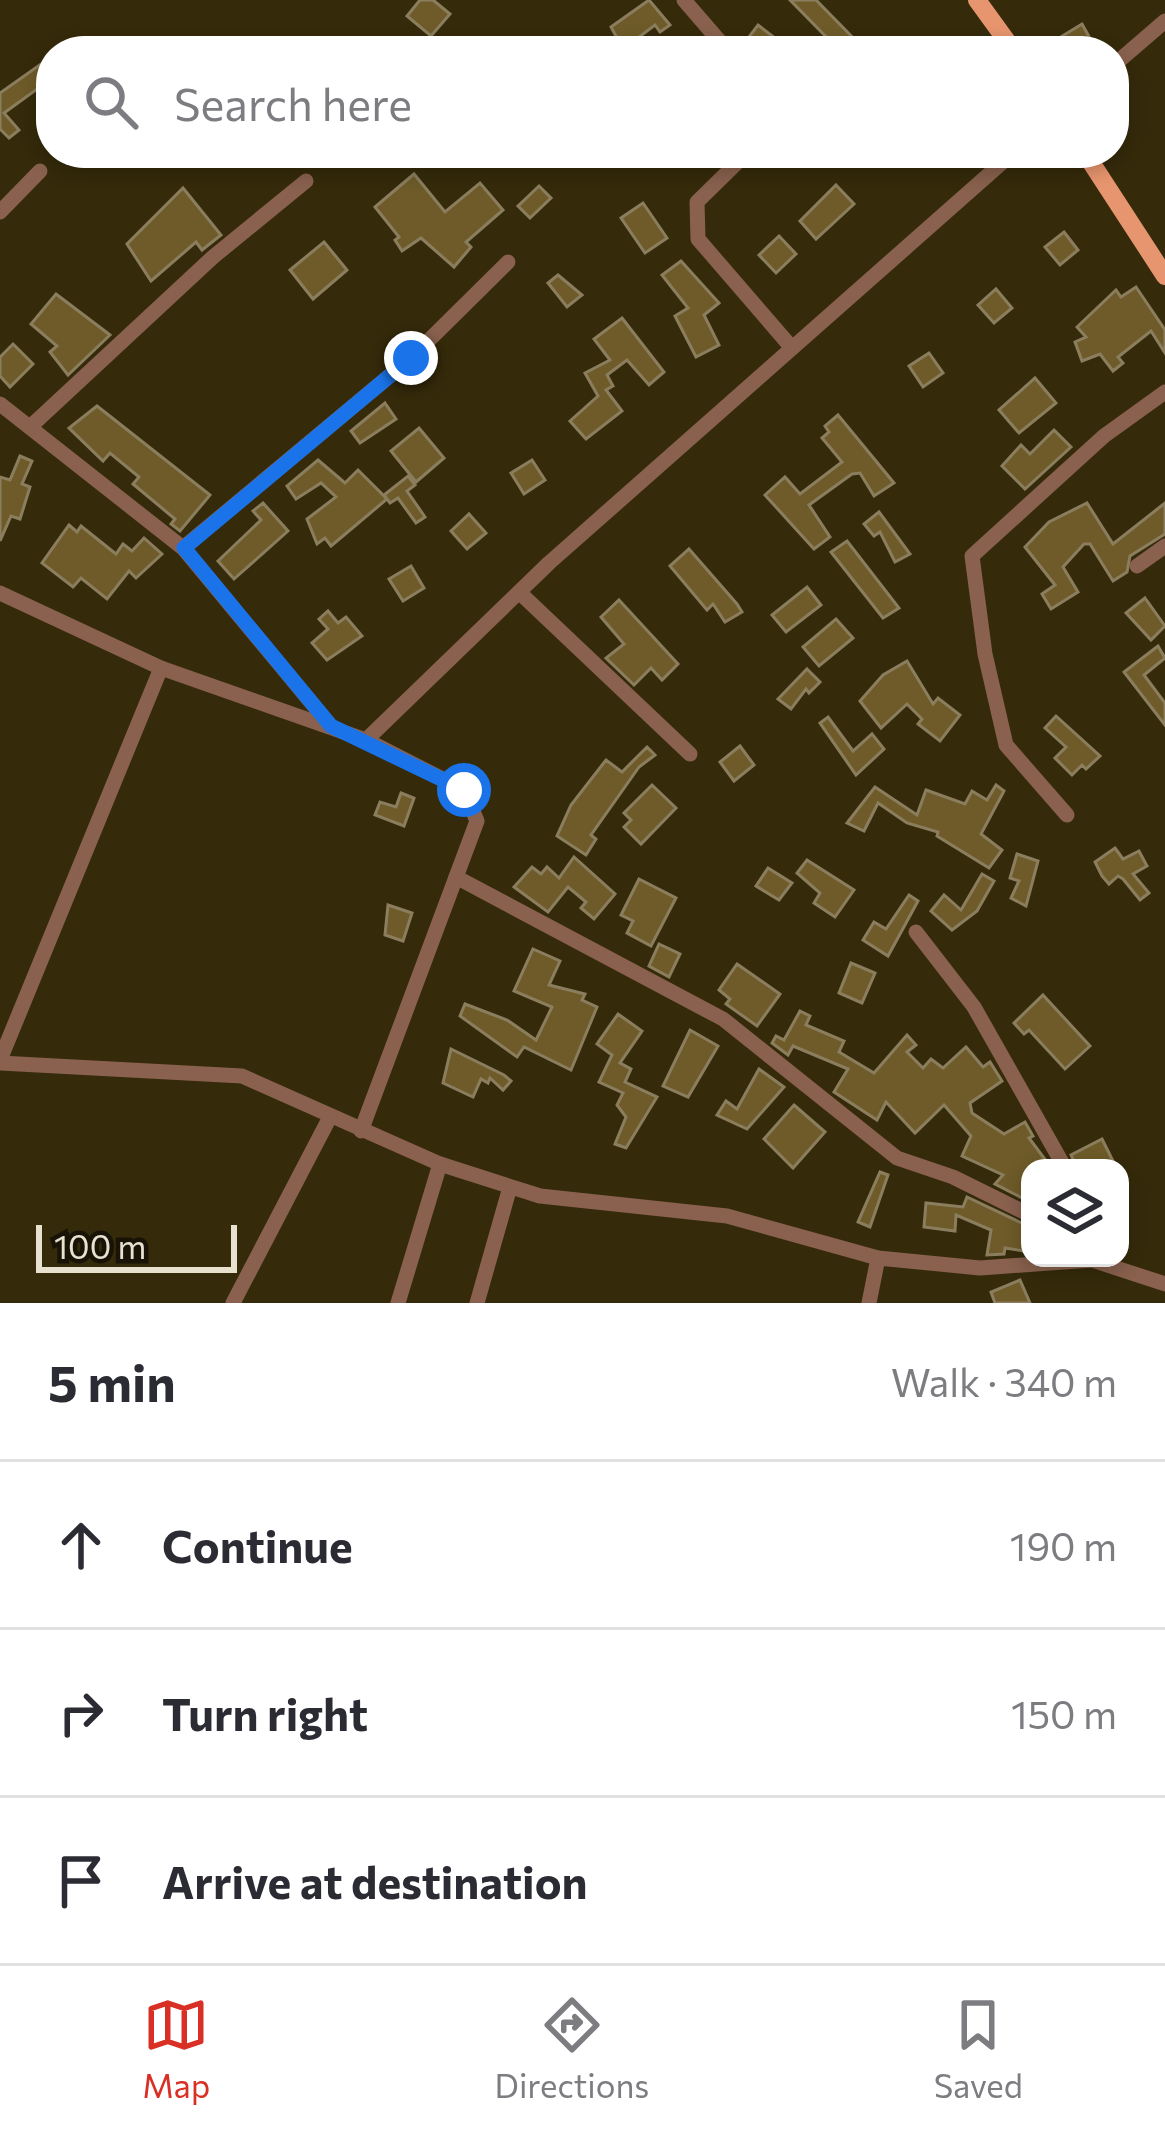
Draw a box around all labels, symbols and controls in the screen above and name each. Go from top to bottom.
search box [36,36,1129,168]
icon: search [78,69,144,135]
text: Search here [174,75,412,130]
route end [384,331,438,385]
route start [437,763,491,817]
map controls [1021,1159,1129,1267]
button: layers [1021,1159,1129,1267]
scale bar [36,1219,237,1272]
text: 100 m [54,1225,146,1266]
text: 5 min [48,1350,176,1413]
text: Walk · 340 m [891,1357,1117,1405]
icon: ahead [48,1512,114,1578]
text: Continue [162,1517,353,1572]
text: 190 m [1010,1521,1117,1569]
icon: right [48,1680,114,1746]
text: Turn right [162,1685,368,1740]
text: 150 m [1011,1689,1117,1737]
icon: arrive [48,1848,114,1914]
text: Arrive at destination [162,1853,588,1908]
tab: Map [142,1992,210,2105]
tab: Directions [495,1992,649,2105]
tab: Saved [934,1992,1023,2105]

